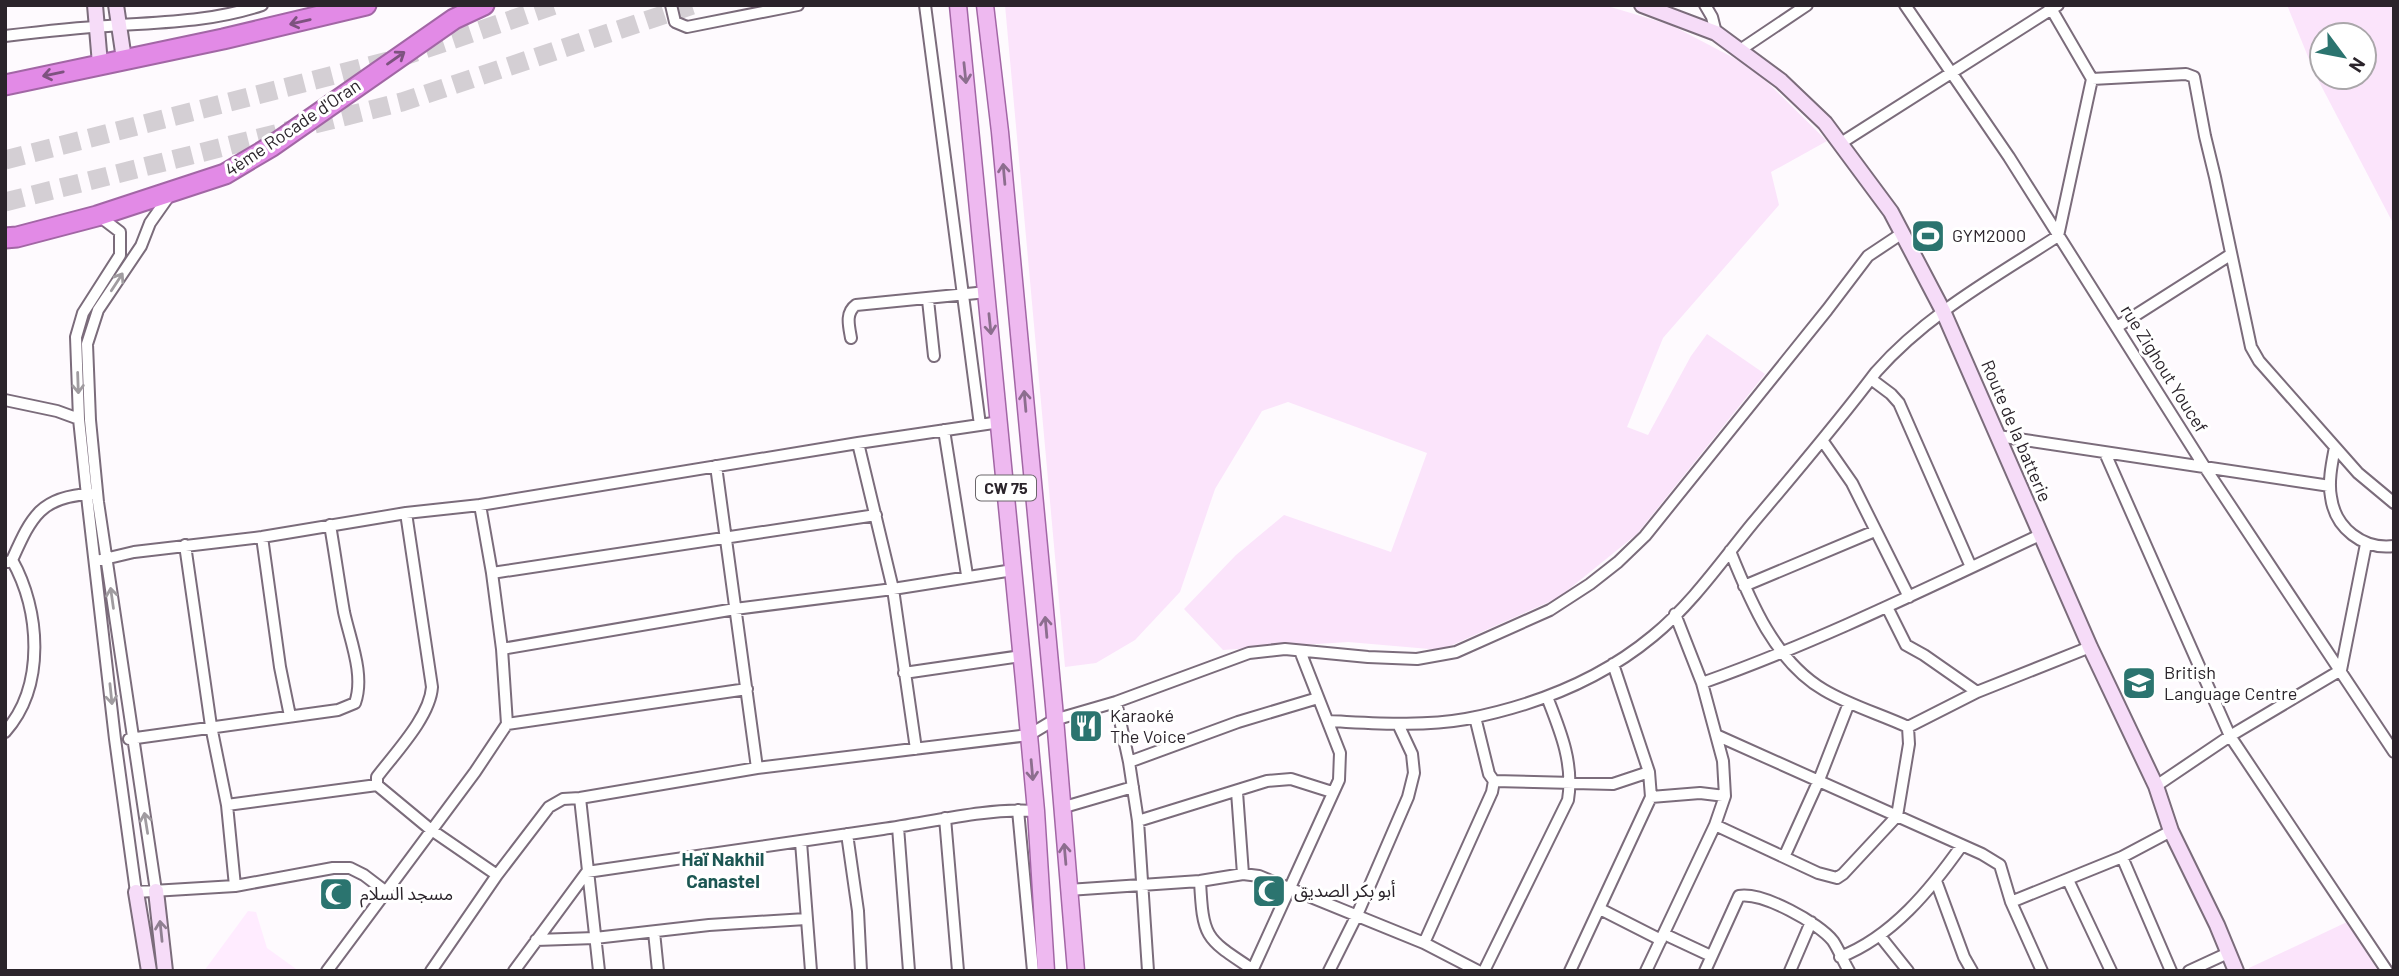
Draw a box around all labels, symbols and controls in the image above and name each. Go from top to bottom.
one-way arrow [289,15,312,29]
north arrow [2308,21,2378,91]
one-way arrow [386,51,405,65]
text: N [2345,54,2371,77]
one-way arrow [959,61,972,84]
one-way arrow [42,68,65,82]
street label: 4ème Rocade d'Oran [221,74,364,181]
one-way arrow [997,163,1010,186]
sports icon: GYM2000 [1909,217,1947,255]
place label: GYM2000 [1952,224,2026,246]
one-way arrow [109,273,124,292]
street label: rue Zighout Youcef [2117,301,2213,436]
one-way arrow [984,312,997,335]
street label: Route de la batterie [1977,356,2057,505]
one-way arrow [72,371,85,394]
one-way arrow [1018,390,1031,413]
road number: CW 75 [976,475,1036,500]
one-way arrow [105,588,118,610]
one-way arrow [1040,616,1053,639]
place label: British Language Centre [2164,661,2297,704]
school or university icon: British Language Centre [2120,664,2158,702]
one-way arrow [104,683,117,705]
place label: Karaoké The Voice [1110,704,1186,747]
restaurant icon: Karaoké The Voice [1067,707,1105,745]
one-way arrow [1026,758,1039,781]
one-way arrow [139,813,152,835]
one-way arrow [1058,843,1071,866]
district label: Haï Nakhil Canastel [682,847,764,892]
mosque icon: أبو بكر الصديق [1250,872,1288,910]
mosque icon: مسجد السلام [317,875,355,913]
place label: أبو بكر الصديق [1294,879,1395,902]
place label: مسجد السلام [360,882,453,908]
one-way arrow [154,920,167,943]

